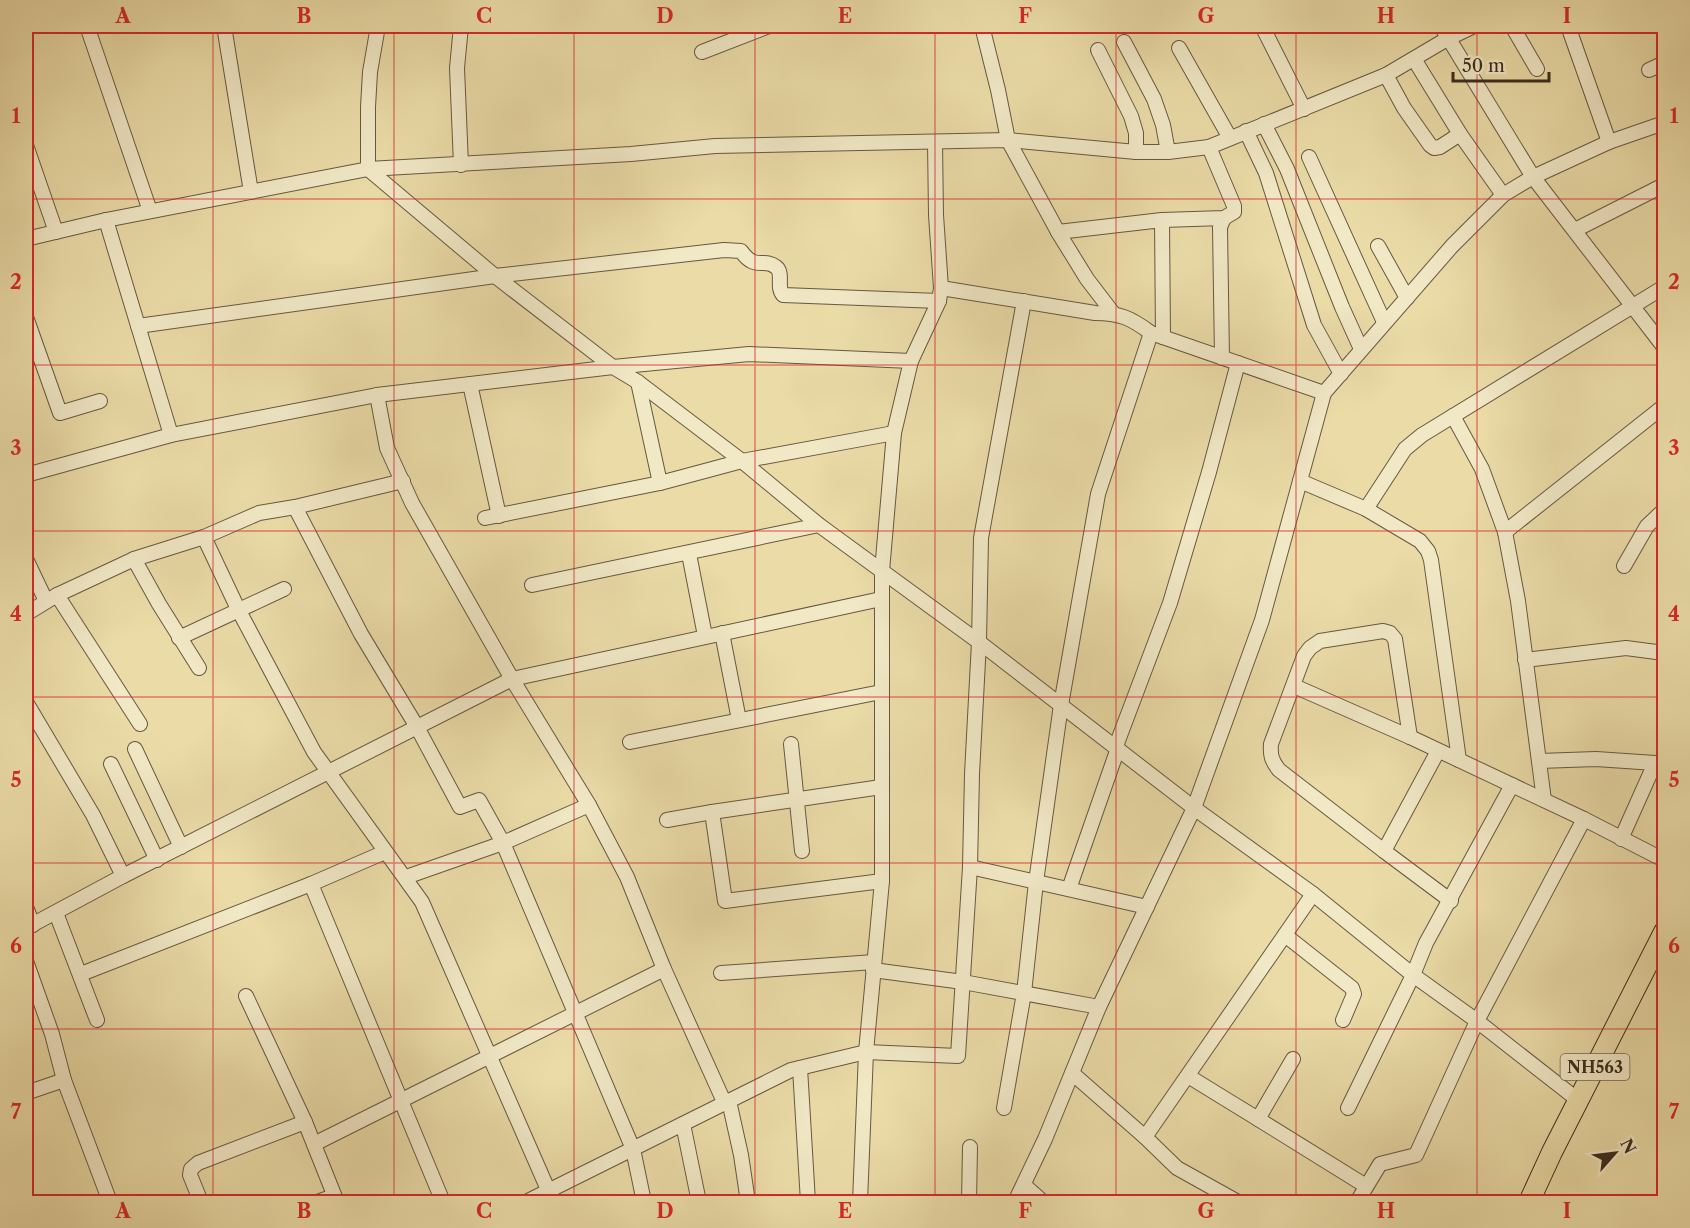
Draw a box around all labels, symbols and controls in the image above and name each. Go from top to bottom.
text: A [114,4,131,28]
text: B [297,4,312,28]
text: C [476,4,492,28]
text: D [656,4,674,28]
text: E [838,4,852,28]
text: F [1018,4,1032,28]
text: G [1198,4,1215,28]
text: H [1377,4,1395,28]
text: I [1563,4,1571,28]
scale bar [1453,45,1549,83]
text: 50 m [1462,55,1505,77]
text: 1 [12,104,21,128]
text: 1 [1670,104,1679,128]
text: 2 [10,270,22,294]
text: 2 [1668,270,1680,294]
text: 3 [10,436,22,460]
text: 3 [1668,436,1680,460]
text: 4 [10,602,22,626]
text: 4 [1668,602,1680,626]
text: 5 [10,768,22,792]
text: 5 [1668,768,1680,792]
text: 6 [10,934,22,958]
text: 6 [1668,934,1680,958]
road number: NH563 [1560,1054,1630,1080]
text: 7 [11,1100,22,1124]
text: 7 [1669,1100,1680,1124]
north arrow [1585,1123,1645,1183]
text: N [1616,1135,1640,1157]
text: A [114,1199,131,1223]
text: B [297,1199,312,1223]
text: C [476,1199,492,1223]
text: D [656,1199,674,1223]
text: E [838,1199,852,1223]
text: F [1018,1199,1032,1223]
text: G [1198,1199,1215,1223]
text: H [1377,1199,1395,1223]
text: I [1563,1199,1571,1223]

